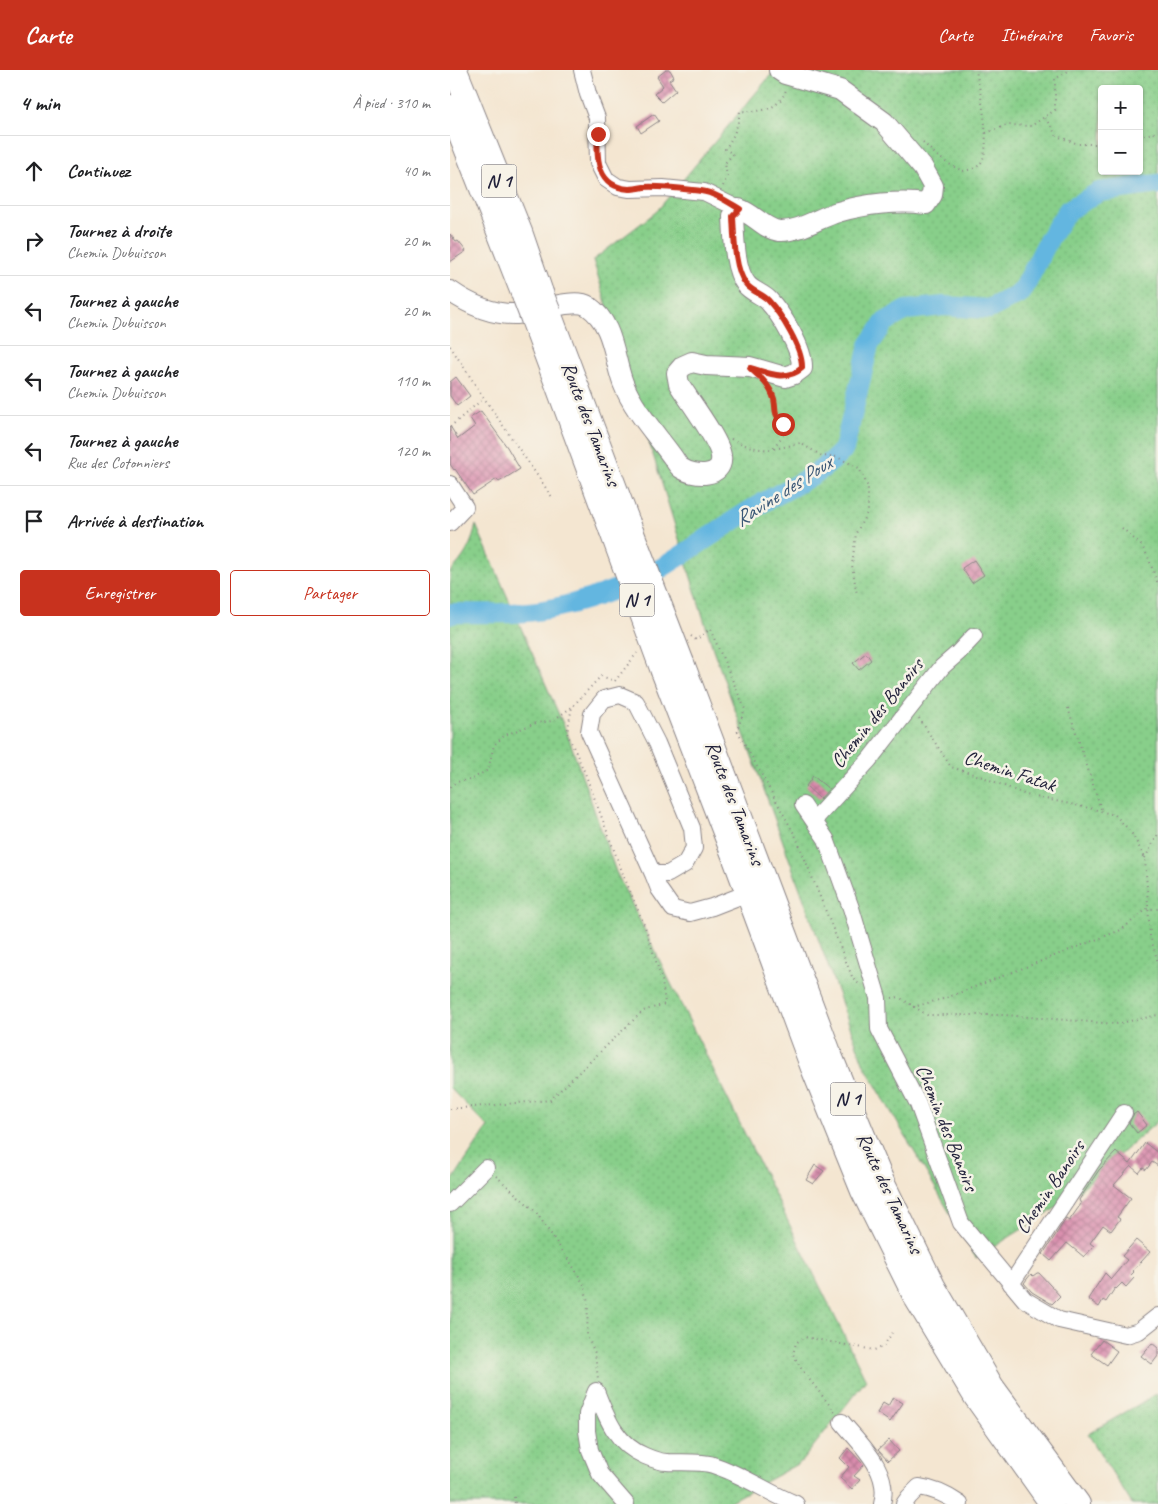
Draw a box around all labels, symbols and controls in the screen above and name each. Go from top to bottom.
text: Carte [25,20,72,50]
text: Carte [938,24,973,46]
text: Itinéraire [1001,24,1062,46]
text: Favoris [1090,24,1133,46]
map controls [1098,85,1143,175]
button: + [1098,85,1143,130]
text: 4 min [20,90,60,116]
text: À pied · 310 m [352,93,430,113]
route end [587,123,610,146]
button: − [1098,130,1143,175]
icon: ahead [20,157,48,185]
text: Continuez [67,159,130,183]
text: 40 m [403,161,430,181]
road number: N 1 [482,164,516,198]
text: Tournez à droite [67,219,171,243]
icon: right [20,227,48,255]
text: 20 m [403,231,430,251]
text: Chemin Dubuisson [67,243,166,263]
text: Tournez à gauche [67,289,178,313]
icon: left [20,297,48,325]
text: 20 m [403,301,430,321]
text: Chemin Dubuisson [67,313,166,333]
street label: Route des Tamarins [556,358,627,492]
text: Tournez à gauche [67,359,178,383]
icon: left [20,367,48,395]
text: 110 m [396,371,430,391]
text: Chemin Dubuisson [67,383,166,403]
route start [772,413,795,436]
text: Tournez à gauche [67,429,178,453]
icon: left [20,437,48,465]
text: 120 m [396,441,430,461]
water label: Ravine des Poux [729,448,840,532]
text: Rue des Cotonniers [67,453,169,473]
icon: arrive [20,507,48,535]
text: Arrivée à destination [67,509,203,533]
button: Enregistrer [20,570,220,616]
button: Partager [230,570,430,616]
road number: N 1 [620,584,654,616]
street label: Chemin des Banoirs [825,651,930,773]
street label: Route des Tamarins [700,737,771,871]
street label: Chemin Fatak [961,745,1060,798]
street label: Chemin des Banoirs [910,1061,985,1197]
road number: N 1 [830,1082,866,1116]
street label: Route des Tamarins [851,1128,930,1259]
street label: Chemin Banoirs [1010,1134,1092,1239]

